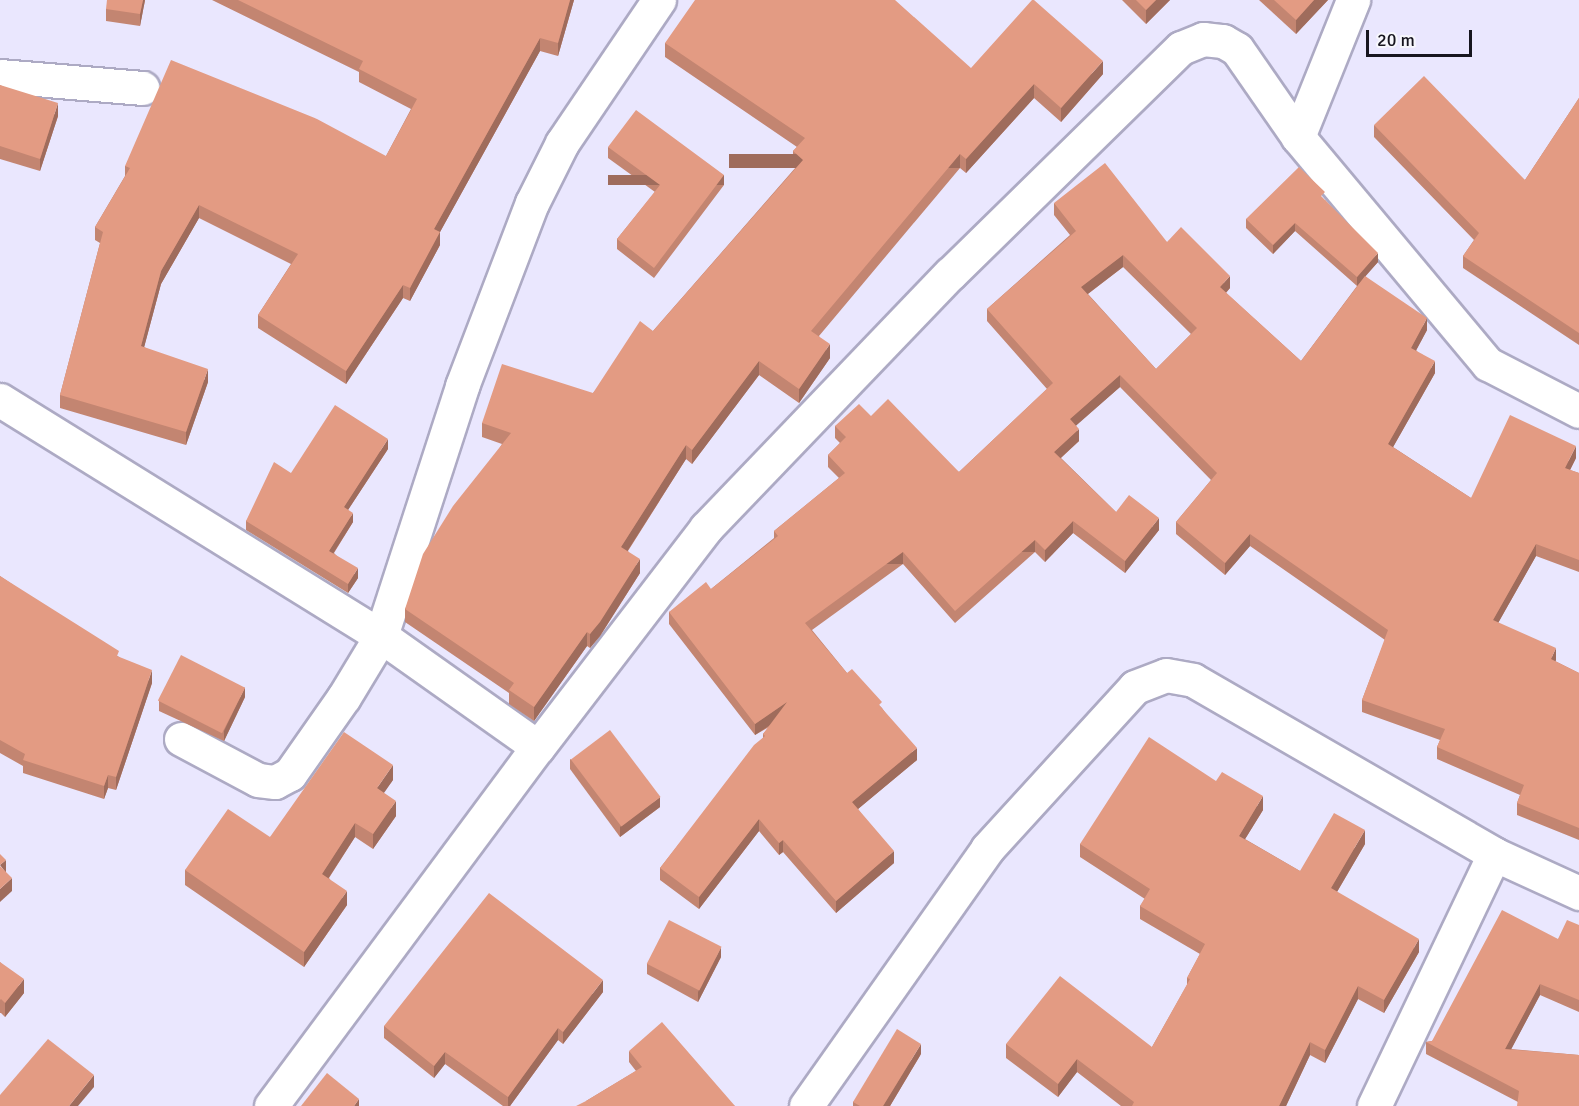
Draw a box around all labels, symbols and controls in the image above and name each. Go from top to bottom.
scale bar [1369,18,1476,56]
text: 20 m [1377,29,1415,51]

